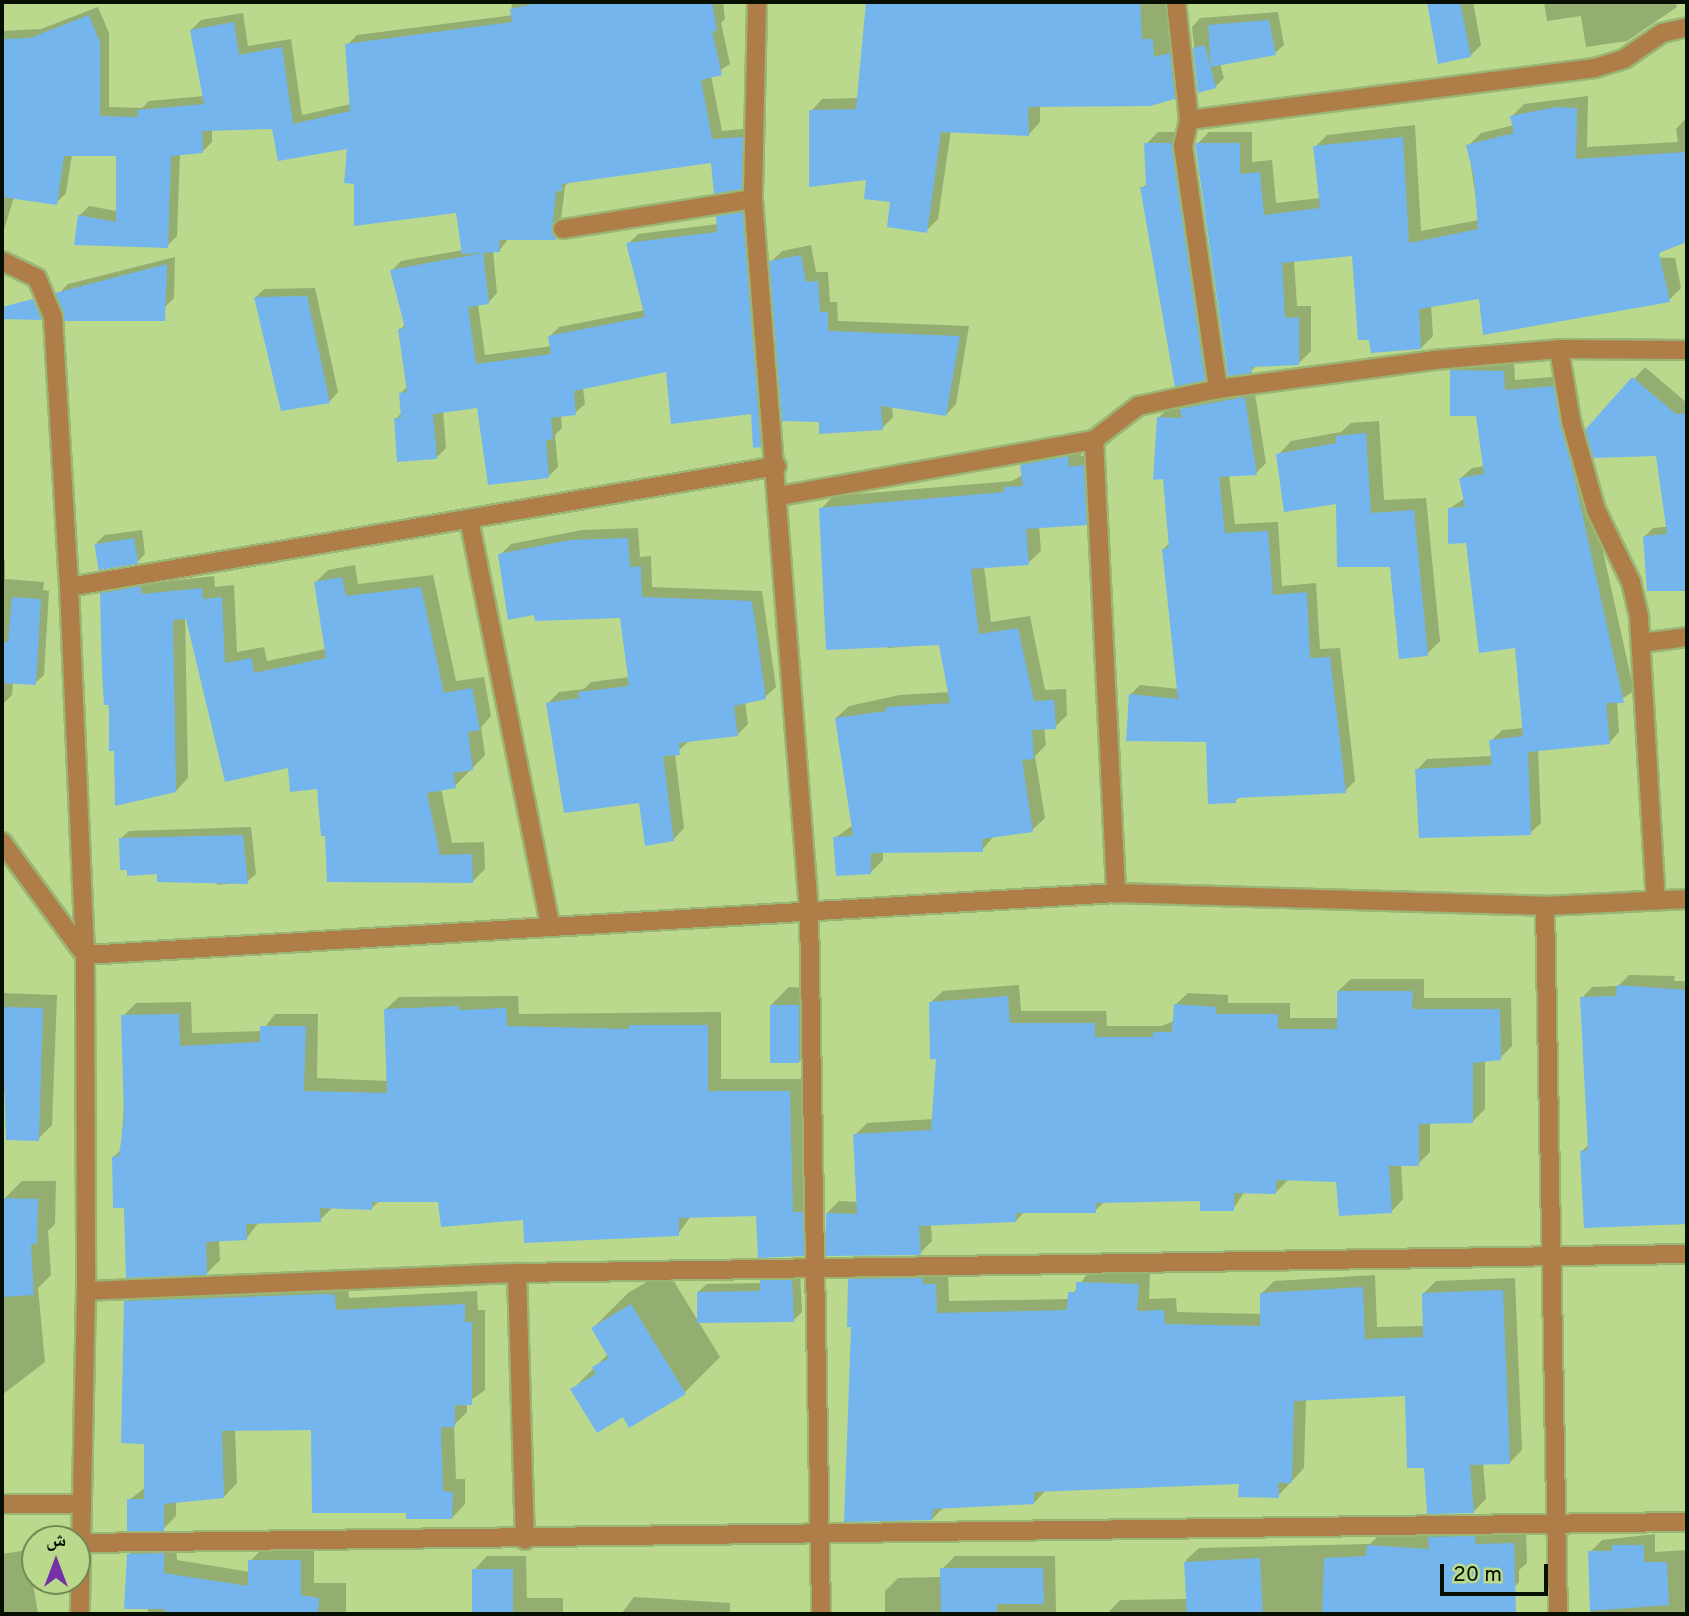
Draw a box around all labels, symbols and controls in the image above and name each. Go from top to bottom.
north arrow [21,1525,91,1595]
text: ش [46,1529,66,1553]
scale bar [1444,1550,1552,1594]
text: 20 m [1453,1562,1502,1589]

